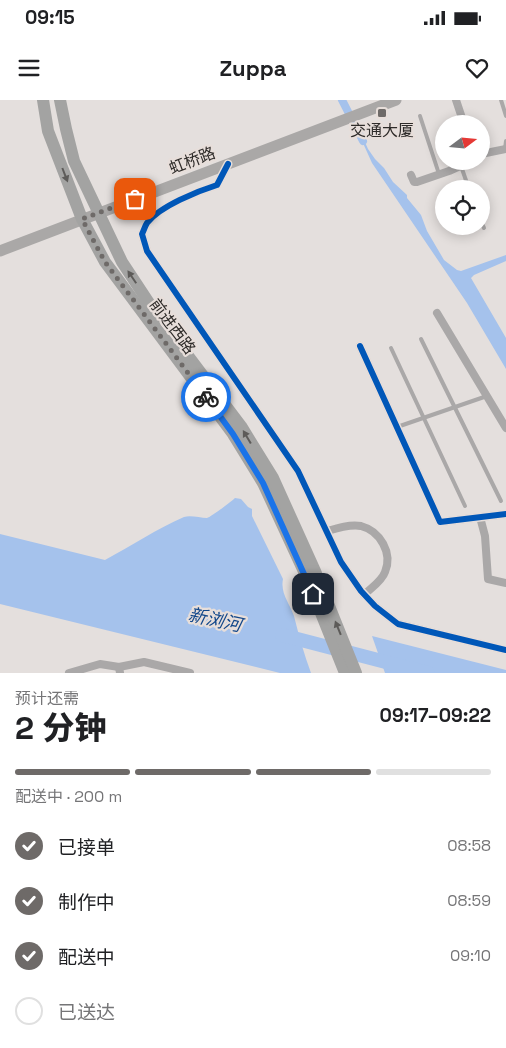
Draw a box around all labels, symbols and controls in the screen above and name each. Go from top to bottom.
text: 09:15 [25,5,75,30]
icon: menu [15,54,43,82]
text: Zuppa [220,54,286,82]
icon: heart [463,54,491,82]
marker: 交通大厦 [376,107,388,119]
north arrow [435,115,490,170]
map controls [435,115,490,235]
place label: 交通大厦 [350,120,414,141]
street label: 虹桥路 [166,142,218,179]
one-way arrow [61,168,69,183]
pin [114,178,156,220]
button: locate [435,180,490,235]
icon: bag [121,185,149,213]
one-way arrow [127,270,136,283]
street label: 前进西路 [145,294,200,358]
courier [181,372,231,422]
icon: bike [192,383,220,411]
one-way arrow [243,430,252,443]
pin [292,573,334,615]
icon: home [299,580,327,608]
water label: 新浏河 [186,603,247,637]
one-way arrow [334,620,342,635]
text: 预计还需 [15,688,79,709]
text: 09:17–09:22 [380,703,491,728]
text: 2 分钟 [15,708,106,748]
text: 配送中 · 200 m [15,786,122,807]
icon: check [15,832,43,860]
text: 已接单 [58,835,115,860]
text: 08:58 [447,835,491,856]
icon: check [15,887,43,915]
text: 制作中 [58,890,115,915]
text: 08:59 [447,890,491,911]
icon: check [15,942,43,970]
text: 配送中 [58,945,115,970]
text: 09:10 [450,945,491,966]
text: 已送达 [58,1000,115,1025]

